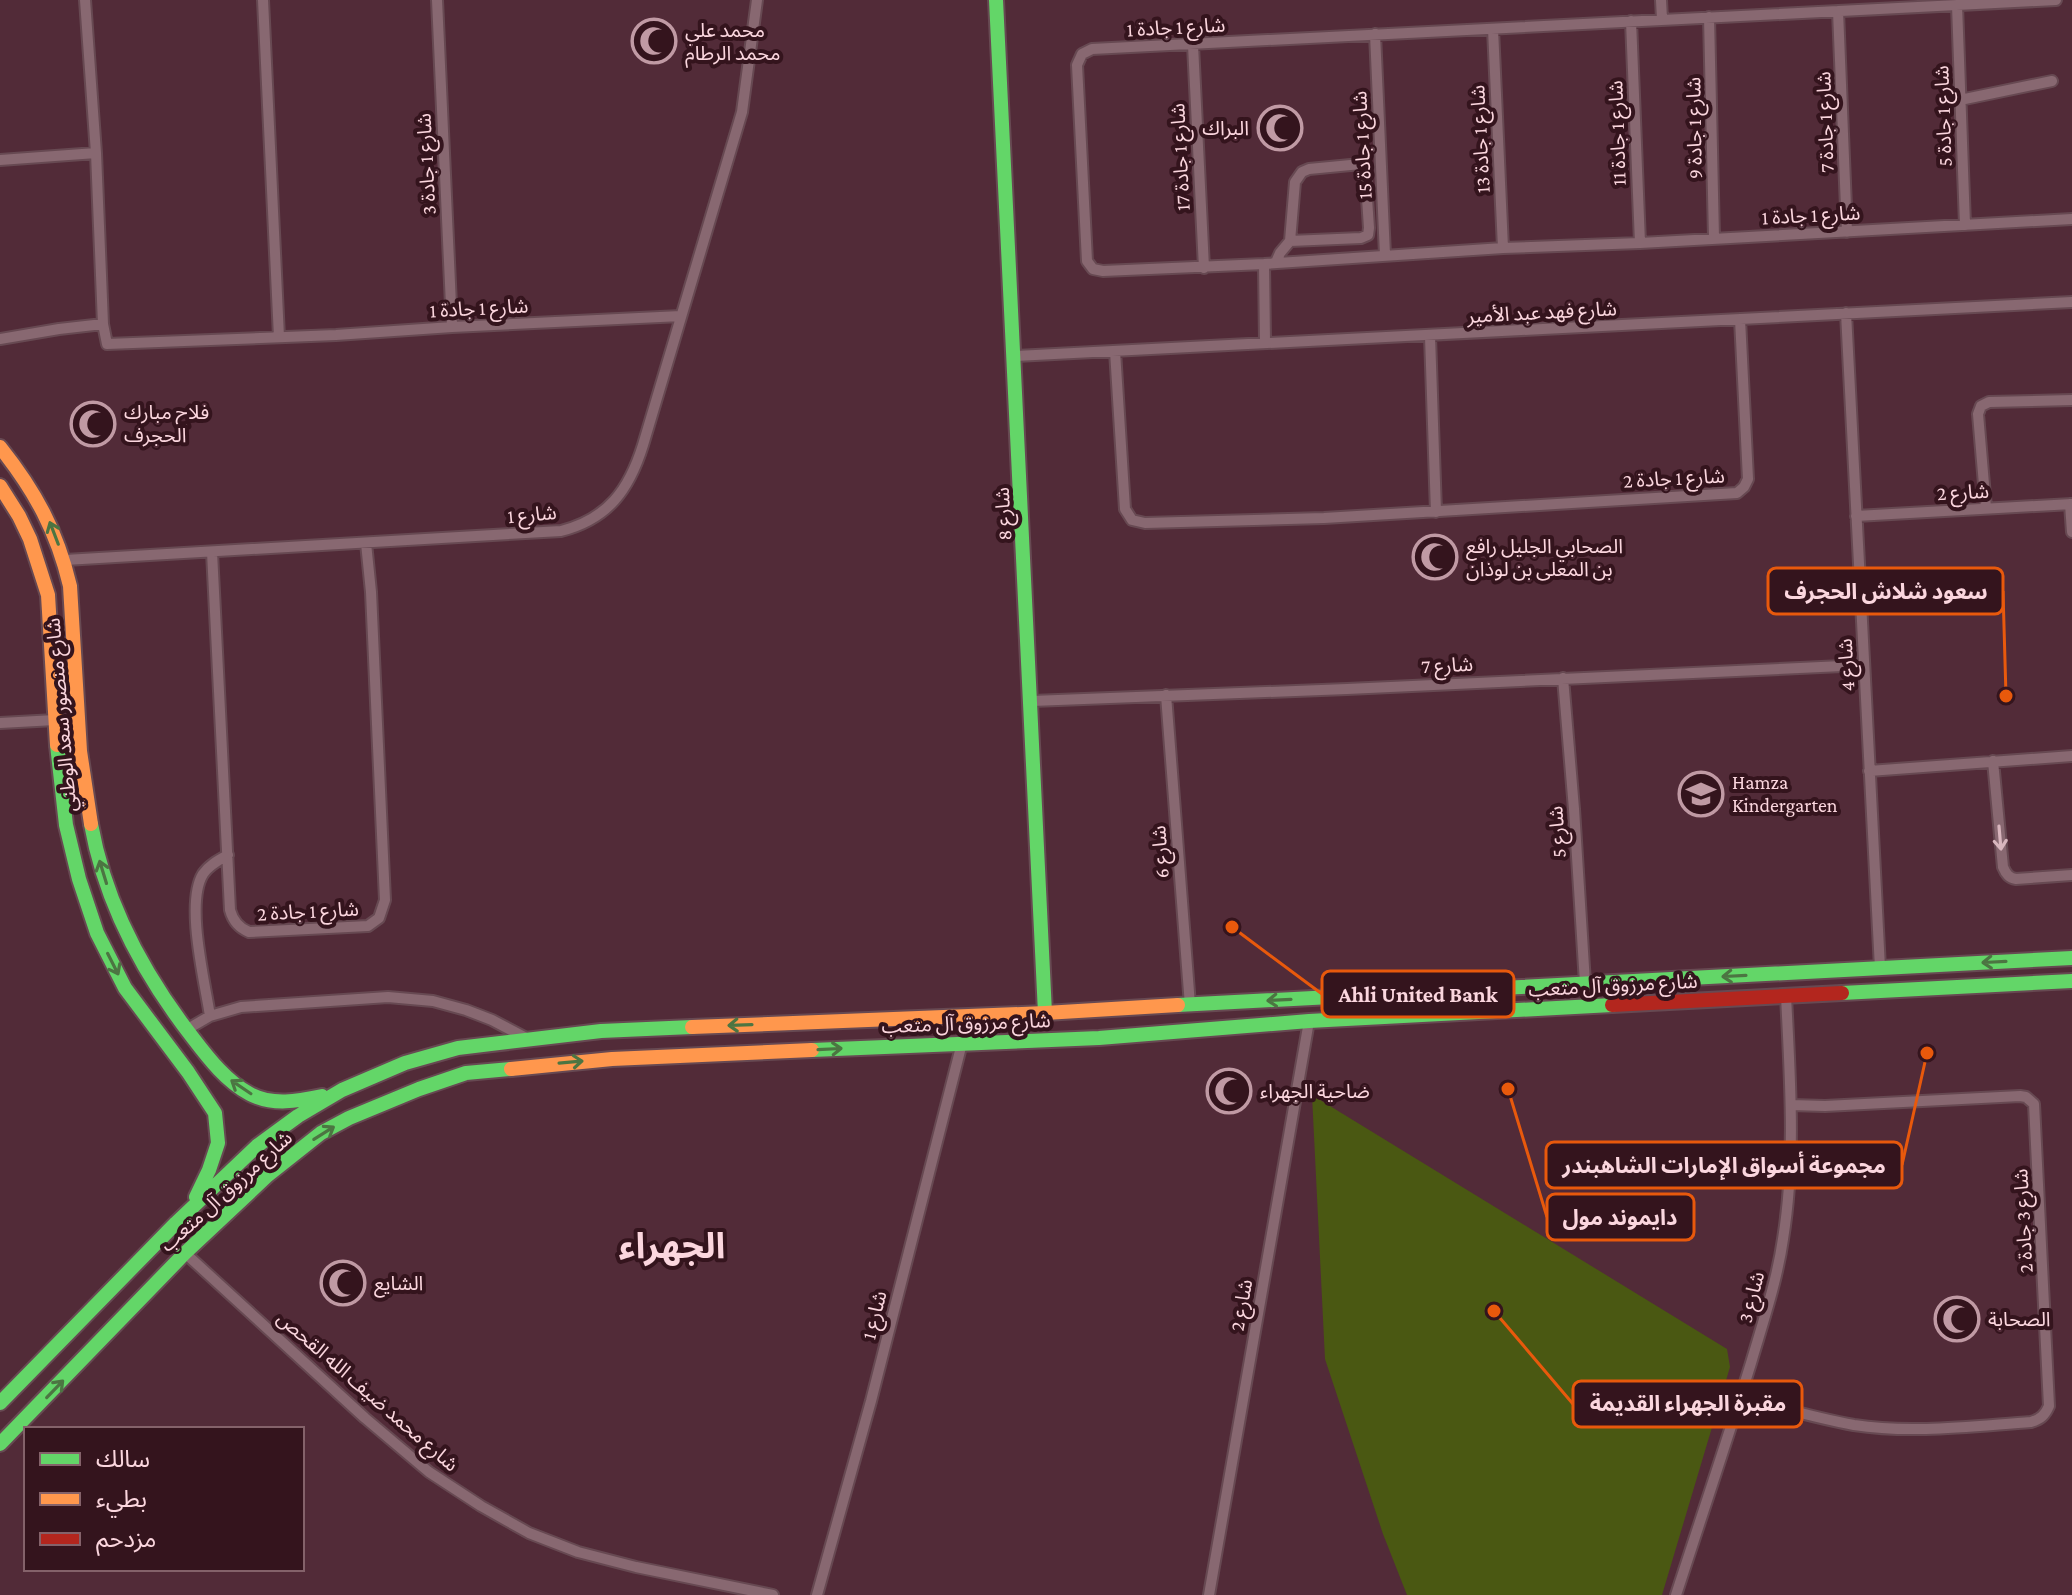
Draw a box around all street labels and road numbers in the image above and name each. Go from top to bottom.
street label: شارع 1 جادة 1 [1126,13,1226,45]
street label: شارع 1 جادة 5 [1930,65,1960,167]
street label: شارع 1 جادة 7 [1812,71,1842,173]
street label: شارع 1 جادة 9 [1682,77,1710,179]
street label: شارع 1 جادة 11 [1604,80,1634,186]
street label: شارع 1 جادة 13 [1466,84,1498,194]
street label: شارع 1 جادة 15 [1348,90,1380,200]
street label: شارع 1 جادة 17 [1166,102,1198,211]
street label: شارع 1 جادة 3 [412,112,444,215]
street label: شارع 1 جادة 1 [1761,201,1861,233]
street label: شارع 1 جادة 1 [429,294,529,326]
street label: شارع فهد عبد الأمير [1466,297,1618,331]
street label: شارع 1 جادة 2 [1623,464,1726,496]
street label: شارع 2 [1936,480,1990,508]
street label: شارع 8 [991,487,1019,541]
street label: شارع 1 [506,501,558,531]
street label: شارع منصور سعد الوطني [42,617,85,813]
street label: شارع 4 [1834,638,1862,692]
street label: شارع 7 [1420,653,1474,681]
street label: شارع 5 [1544,805,1574,859]
street label: شارع 6 [1147,825,1177,879]
street label: شارع 1 جادة 2 [257,897,360,929]
street label: شارع مرزوق آل متعب [1528,970,1698,1004]
street label: شارع مرزوق آل متعب [881,1009,1051,1041]
street label: شارع مرزوق آل متعب [156,1126,299,1259]
street label: شارع 3 جادة 2 [2009,1168,2041,1274]
street label: شارع 3 [1734,1269,1772,1326]
street label: شارع 2 [1226,1277,1260,1333]
street label: شارع 1 [857,1288,895,1343]
street label: شارع محمد ضيف الله القحص [271,1307,463,1479]

